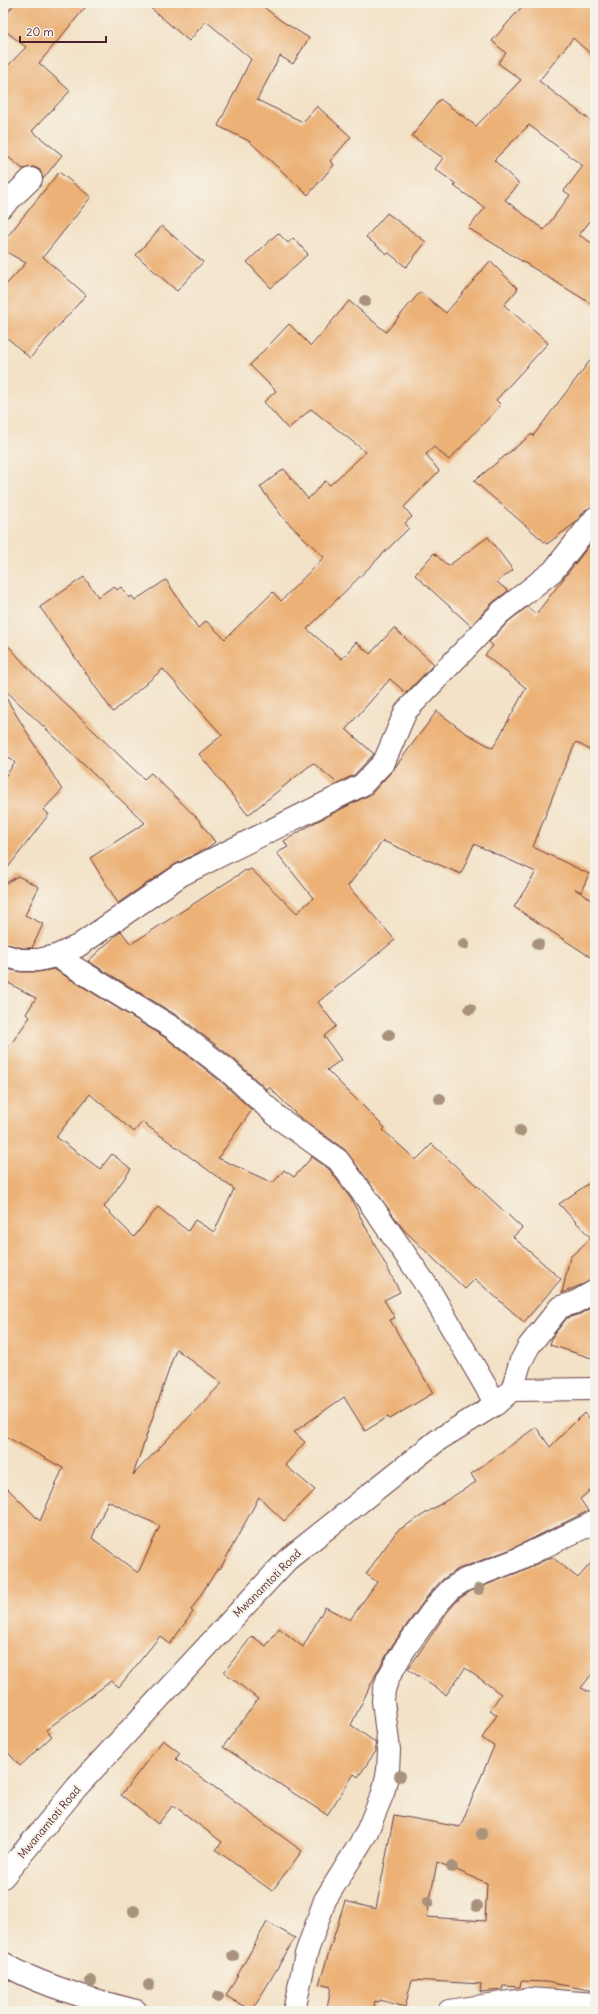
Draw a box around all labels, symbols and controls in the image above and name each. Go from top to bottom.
scale bar [20,18,106,44]
text: 20 m [26,24,54,39]
street label: Mwanamtoti Road [230,1546,304,1620]
street label: Mwanamtoti Road [15,1782,84,1861]

